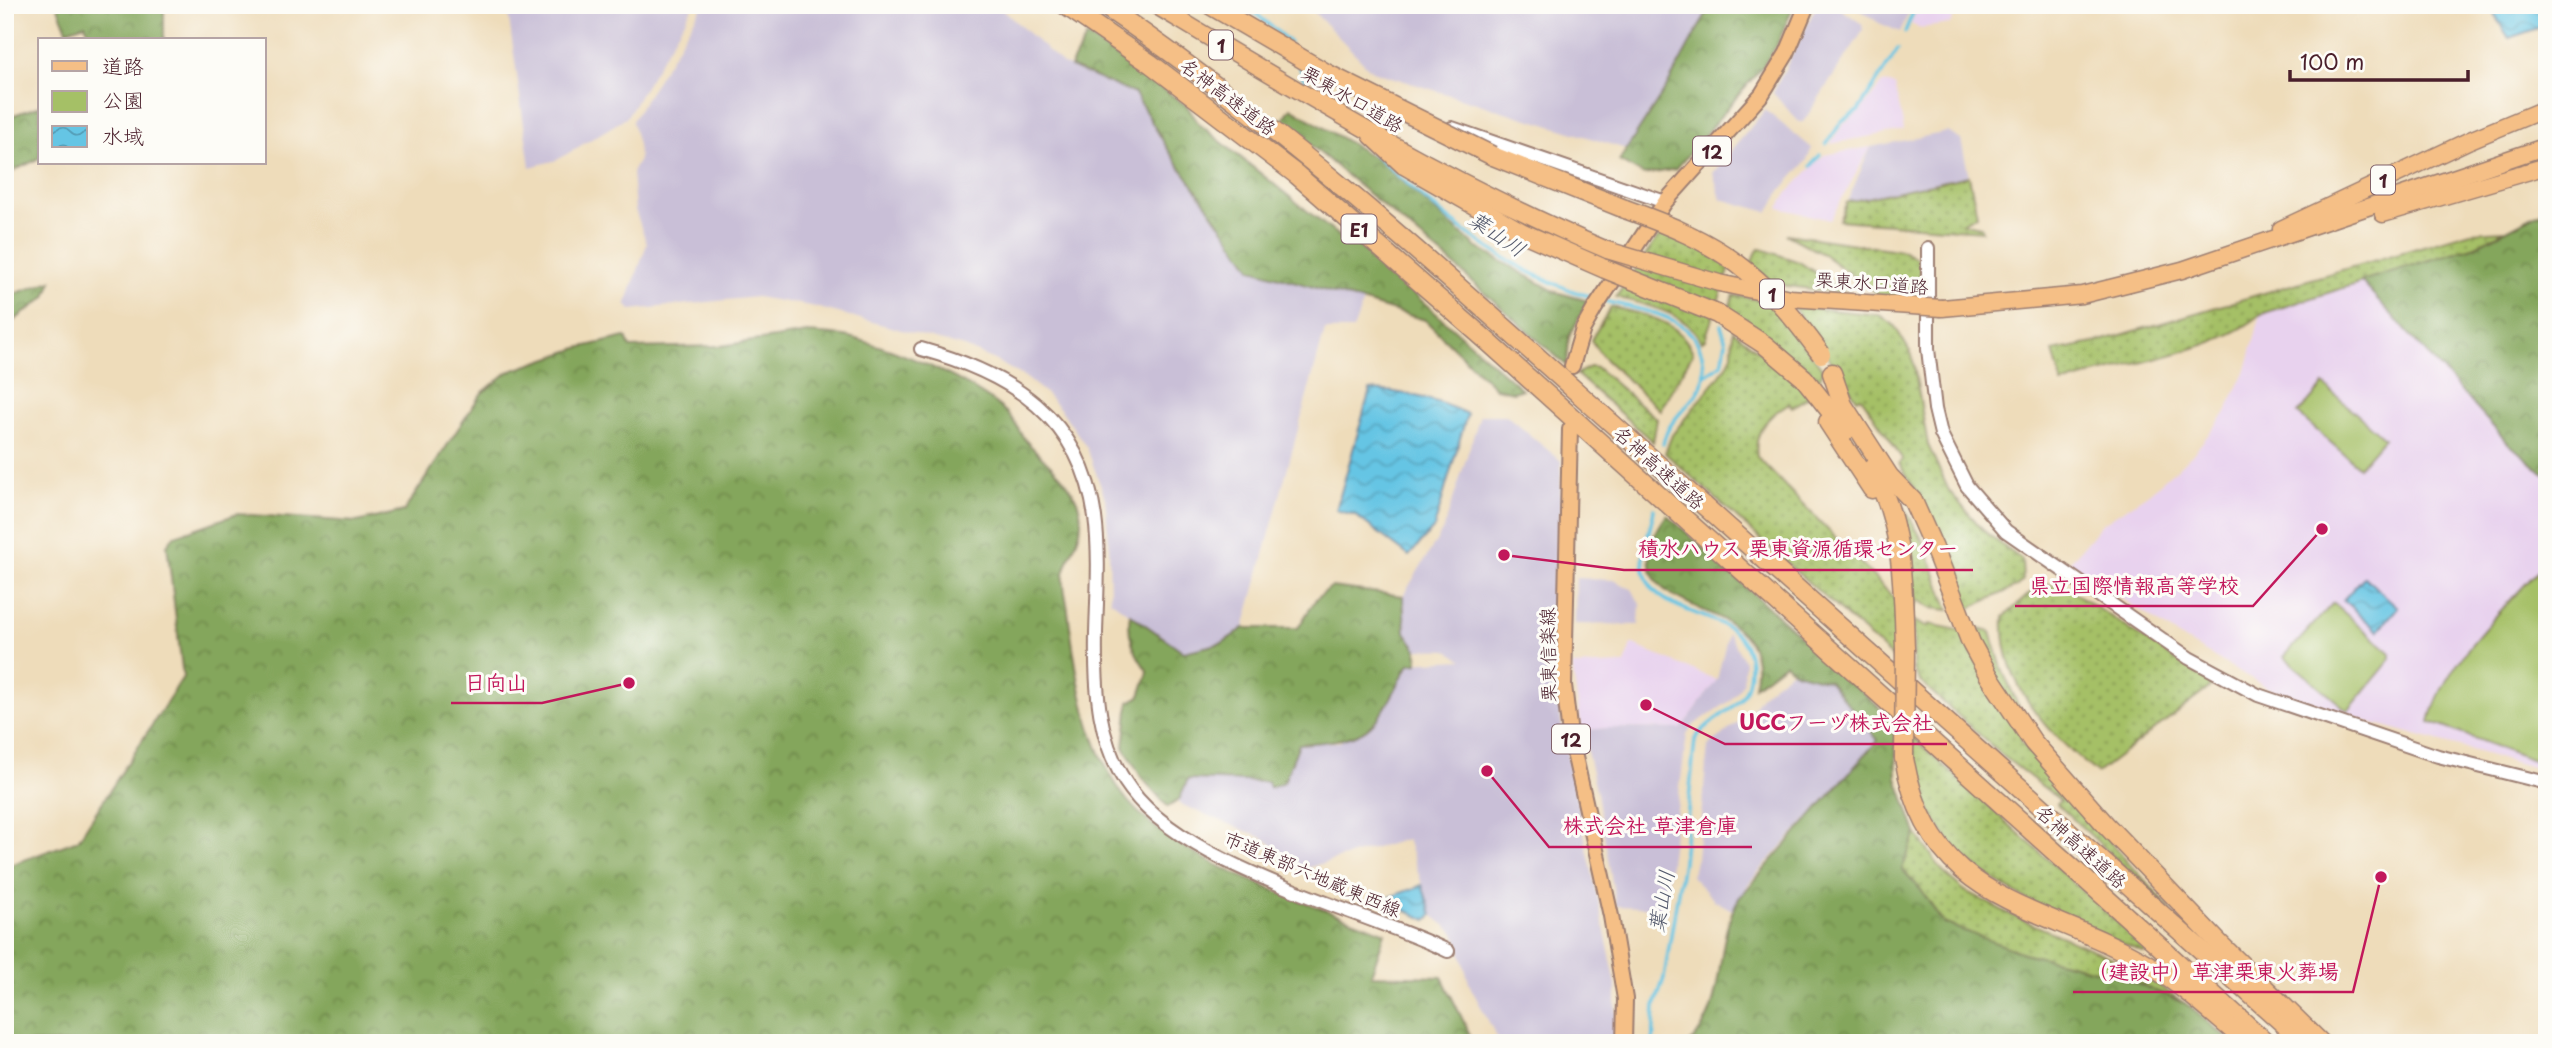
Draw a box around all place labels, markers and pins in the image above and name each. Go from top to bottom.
callout: 積水ハウス 栗東資源循環センター [1624,528,1973,570]
callout: 県立国際情報高等学校 [2015,564,2253,606]
callout: 日向山 [451,661,542,703]
callout: UCCフーヅ株式会社 [1725,702,1947,744]
callout: 株式会社 草津倉庫 [1549,805,1752,847]
callout: （建設中）草津栗東火葬場 [2073,950,2353,992]

